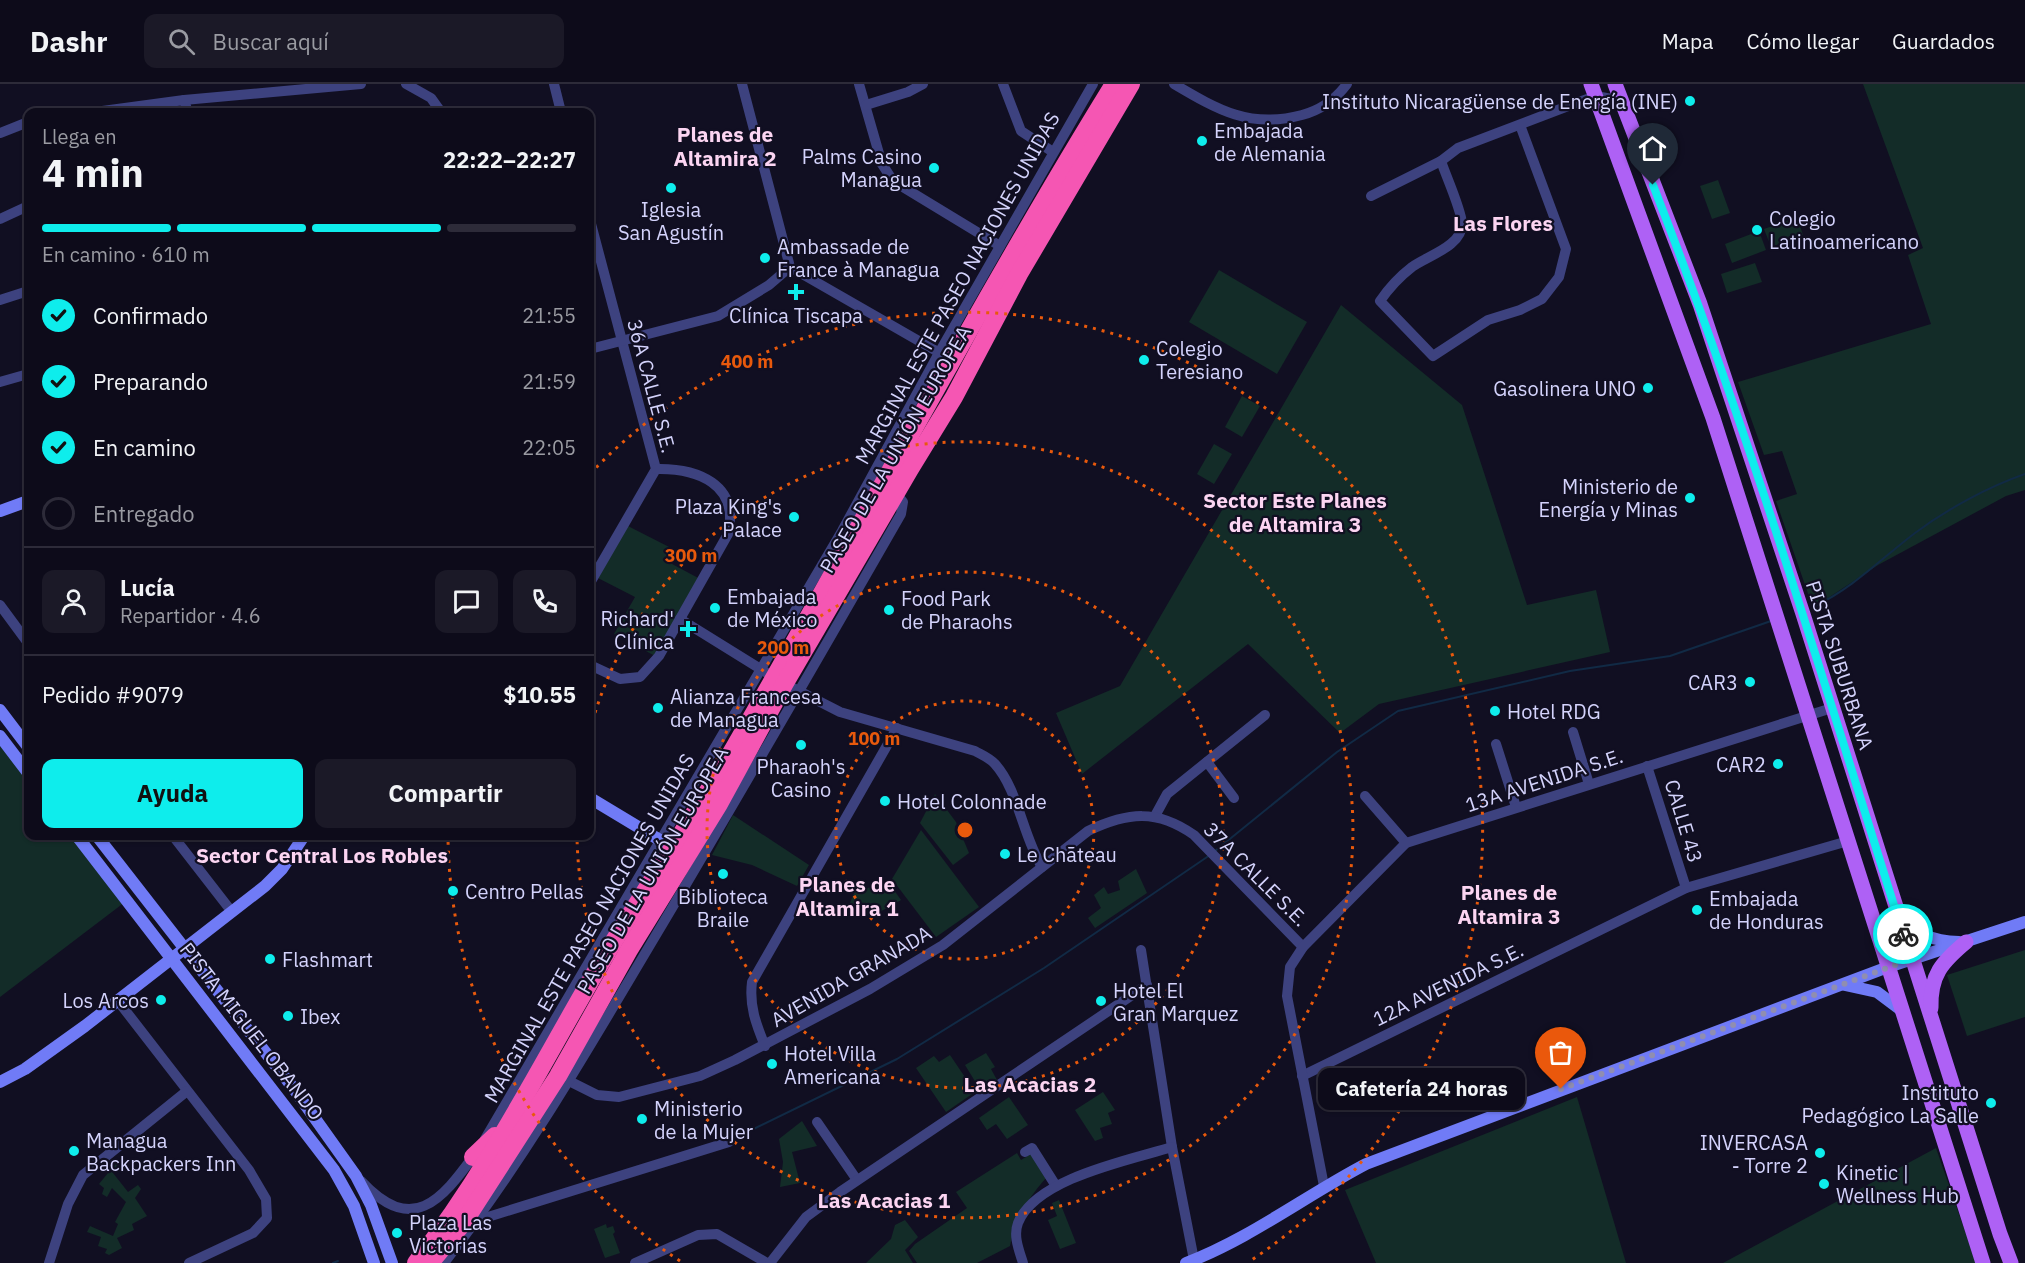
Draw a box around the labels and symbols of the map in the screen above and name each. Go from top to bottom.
place label: Instituto Nicaragüense de Energía (INE) [1322,88,1678,115]
marker: Instituto Nicaragüense de Energía (INE) [1683,94,1697,108]
street label: MARGINAL ESTE PASEO NACIONES UNIDAS [848,107,1066,469]
place label: Embajada de Alemania [1214,117,1326,167]
district label: Planes de Altamira 2 [673,120,777,172]
pin [1627,123,1678,185]
marker: Embajada de Alemania [1195,134,1209,148]
place label: Palms Casino Managua [802,143,922,193]
marker: Palms Casino Managua [927,161,941,175]
marker: Iglesia San Agustín [664,181,678,195]
place label: Iglesia San Agustín [618,196,724,246]
place label: Colegio Latinoamericano [1769,205,1919,255]
district label: Las Flores [1453,209,1553,237]
marker: Colegio Latinoamericano [1750,223,1764,237]
place label: Ambassade de France à Managua [777,233,940,283]
marker: Ambassade de France à Managua [758,251,772,265]
marker: Clínica Tiscapa [787,283,805,301]
place label: Clínica Tiscapa [729,302,863,329]
street label: 36A CALLE S.E. [621,316,683,456]
street label: PASEO DE LA UNIÓN EUROPEA [813,320,977,578]
place label: Colegio Teresiano [1156,335,1243,385]
text: 400 m [721,350,773,373]
marker: Colegio Teresiano [1137,353,1151,367]
place label: Gasolinera UNO [1493,375,1636,402]
marker: Gasolinera UNO [1641,381,1655,395]
place label: Ministerio de Energía y Minas [1538,473,1678,523]
district label: Sector Este Planes de Altamira 3 [1203,486,1387,538]
marker: Ministerio de Energía y Minas [1683,491,1697,505]
place label: Plaza King's Palace [675,493,782,543]
marker: Plaza King's Palace [787,510,801,524]
text: 300 m [665,544,717,567]
street label: PISTA SUBURBANA [1800,577,1880,753]
place label: Embajada de México [727,583,818,633]
place label: Food Park de Pharaohs [901,585,1013,635]
marker: Embajada de México [708,601,722,615]
marker: Food Park de Pharaohs [882,603,896,617]
place label: Richard' Clínica [600,605,674,655]
marker: Richard' Clínica [679,620,697,638]
text: 200 m [757,636,809,659]
place label: CAR3 [1688,669,1738,696]
marker: CAR3 [1743,675,1757,689]
place label: Alianza Francesa de Managua [670,683,822,733]
place label: Hotel RDG [1507,698,1601,725]
marker: Alianza Francesa de Managua [651,701,665,715]
marker: Hotel RDG [1488,704,1502,718]
text: 100 m [848,727,900,750]
marker: Pharaoh's Casino [794,738,808,752]
street label: PASEO DE LA UNIÓN EUROPEA [570,741,734,999]
street label: 13A AVENIDA S.E. [1462,742,1626,818]
street label: MARGINAL ESTE PASEO NACIONES UNIDAS [478,748,700,1108]
place label: CAR2 [1716,751,1766,778]
place label: Pharaoh's Casino [757,753,845,803]
marker: CAR2 [1771,757,1785,771]
street label: CALLE 43 [1659,776,1709,866]
place label: Hotel Colonnade [897,788,1047,815]
marker: Hotel Colonnade [878,794,892,808]
street label: 37A CALLE S.E. [1198,816,1314,932]
centre of rings [955,820,975,840]
district label: Sector Central Los Robles [196,841,448,869]
place label: Le Chãteau [1017,841,1117,868]
marker: Le Chãteau [998,847,1012,861]
marker: Biblioteca Braile [716,867,730,881]
district label: Planes de Altamira 1 [795,870,899,922]
place label: Centro Pellas [465,878,584,905]
district label: Planes de Altamira 3 [1457,878,1561,930]
place label: Biblioteca Braile [678,883,768,933]
marker: Centro Pellas [446,884,460,898]
place label: Embajada de Honduras [1709,885,1824,935]
marker: Embajada de Honduras [1690,903,1704,917]
courier [1873,904,1933,964]
street label: AVENIDA GRANADA [766,919,936,1033]
street label: PISTA MIGUEL OBANDO [174,936,330,1126]
street label: 12A AVENIDA S.E. [1368,936,1528,1032]
place label: Flashmart [282,946,373,973]
marker: Flashmart [263,952,277,966]
place label: Hotel El Gran Marquez [1113,977,1238,1027]
place label: Los Arcos [63,987,149,1014]
marker: Los Arcos [154,993,168,1007]
marker: Hotel El Gran Marquez [1094,994,1108,1008]
place label: Ibex [300,1003,340,1030]
marker: Ibex [281,1009,295,1023]
pin [1535,1027,1586,1089]
place label: Hotel Villa Americana [784,1040,881,1090]
marker: Hotel Villa Americana [765,1057,779,1071]
callout: Cafetería 24 horas [1318,1068,1525,1110]
district label: Las Acacias 2 [964,1070,1096,1098]
place label: Instituto Pedagógico La Salle [1802,1079,1979,1129]
place label: Ministerio de la Mujer [654,1095,753,1145]
marker: Instituto Pedagógico La Salle [1984,1096,1998,1110]
marker: Ministerio de la Mujer [635,1112,649,1126]
place label: Managua Backpackers Inn [86,1127,236,1177]
place label: INVERCASA - Torre 2 [1700,1129,1808,1179]
marker: Managua Backpackers Inn [67,1144,81,1158]
marker: INVERCASA - Torre 2 [1813,1146,1827,1160]
place label: Kinetic | Wellness Hub [1836,1159,1959,1209]
marker: Kinetic | Wellness Hub [1817,1177,1831,1191]
district label: Las Acacias 1 [818,1186,951,1214]
place label: Plaza Las Victorias [409,1209,492,1259]
marker: Plaza Las Victorias [390,1226,404,1240]

